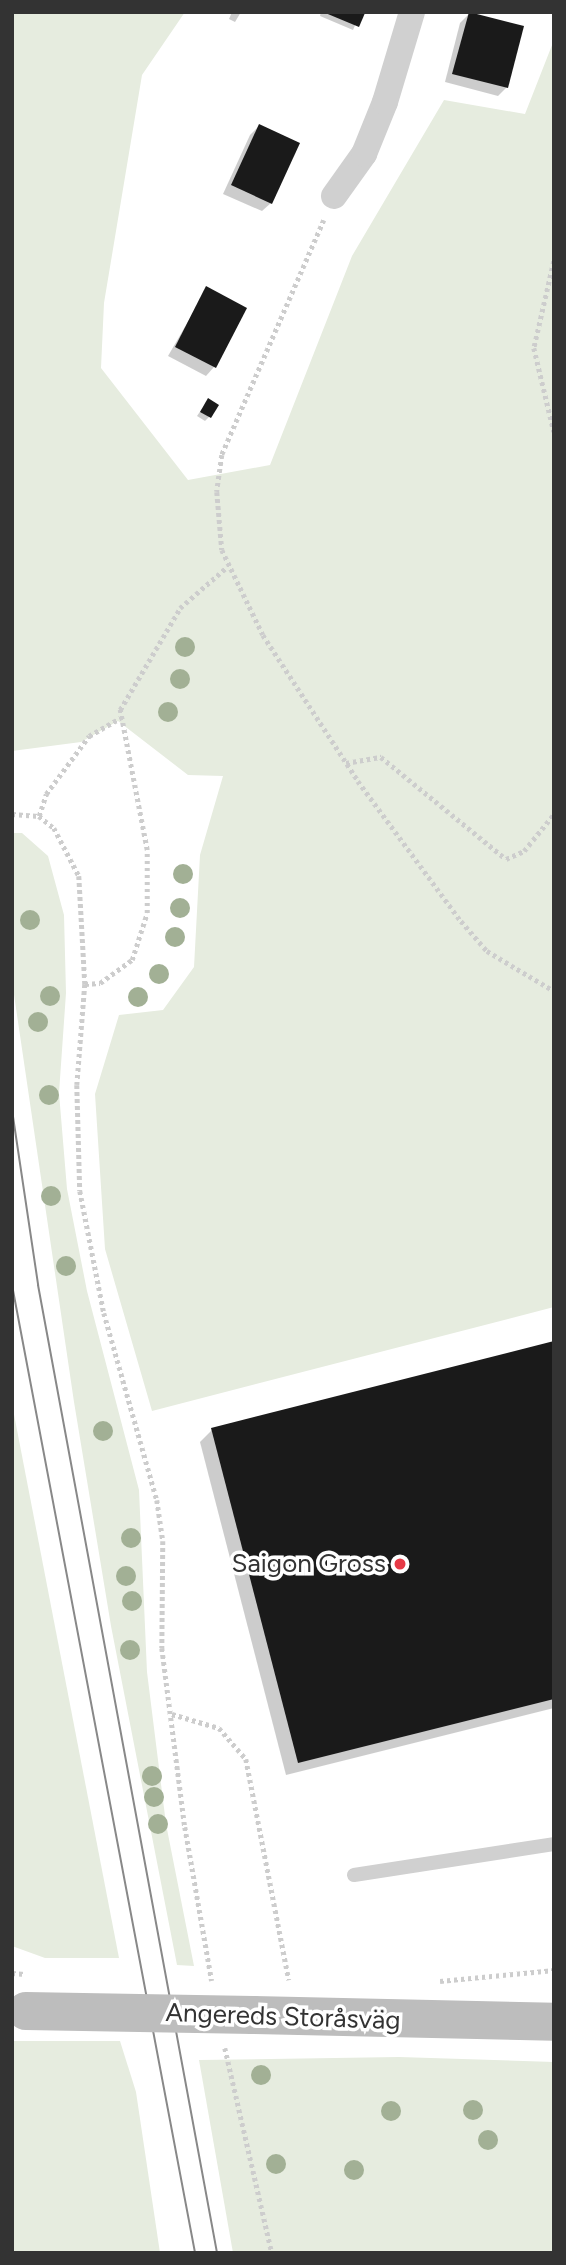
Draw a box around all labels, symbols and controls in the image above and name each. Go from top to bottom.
place label: Saigon Gross [232,1548,386,1580]
marker: Saigon Gross [392,1556,408,1572]
street label: Angereds Storåsväg [165,1997,401,2037]

